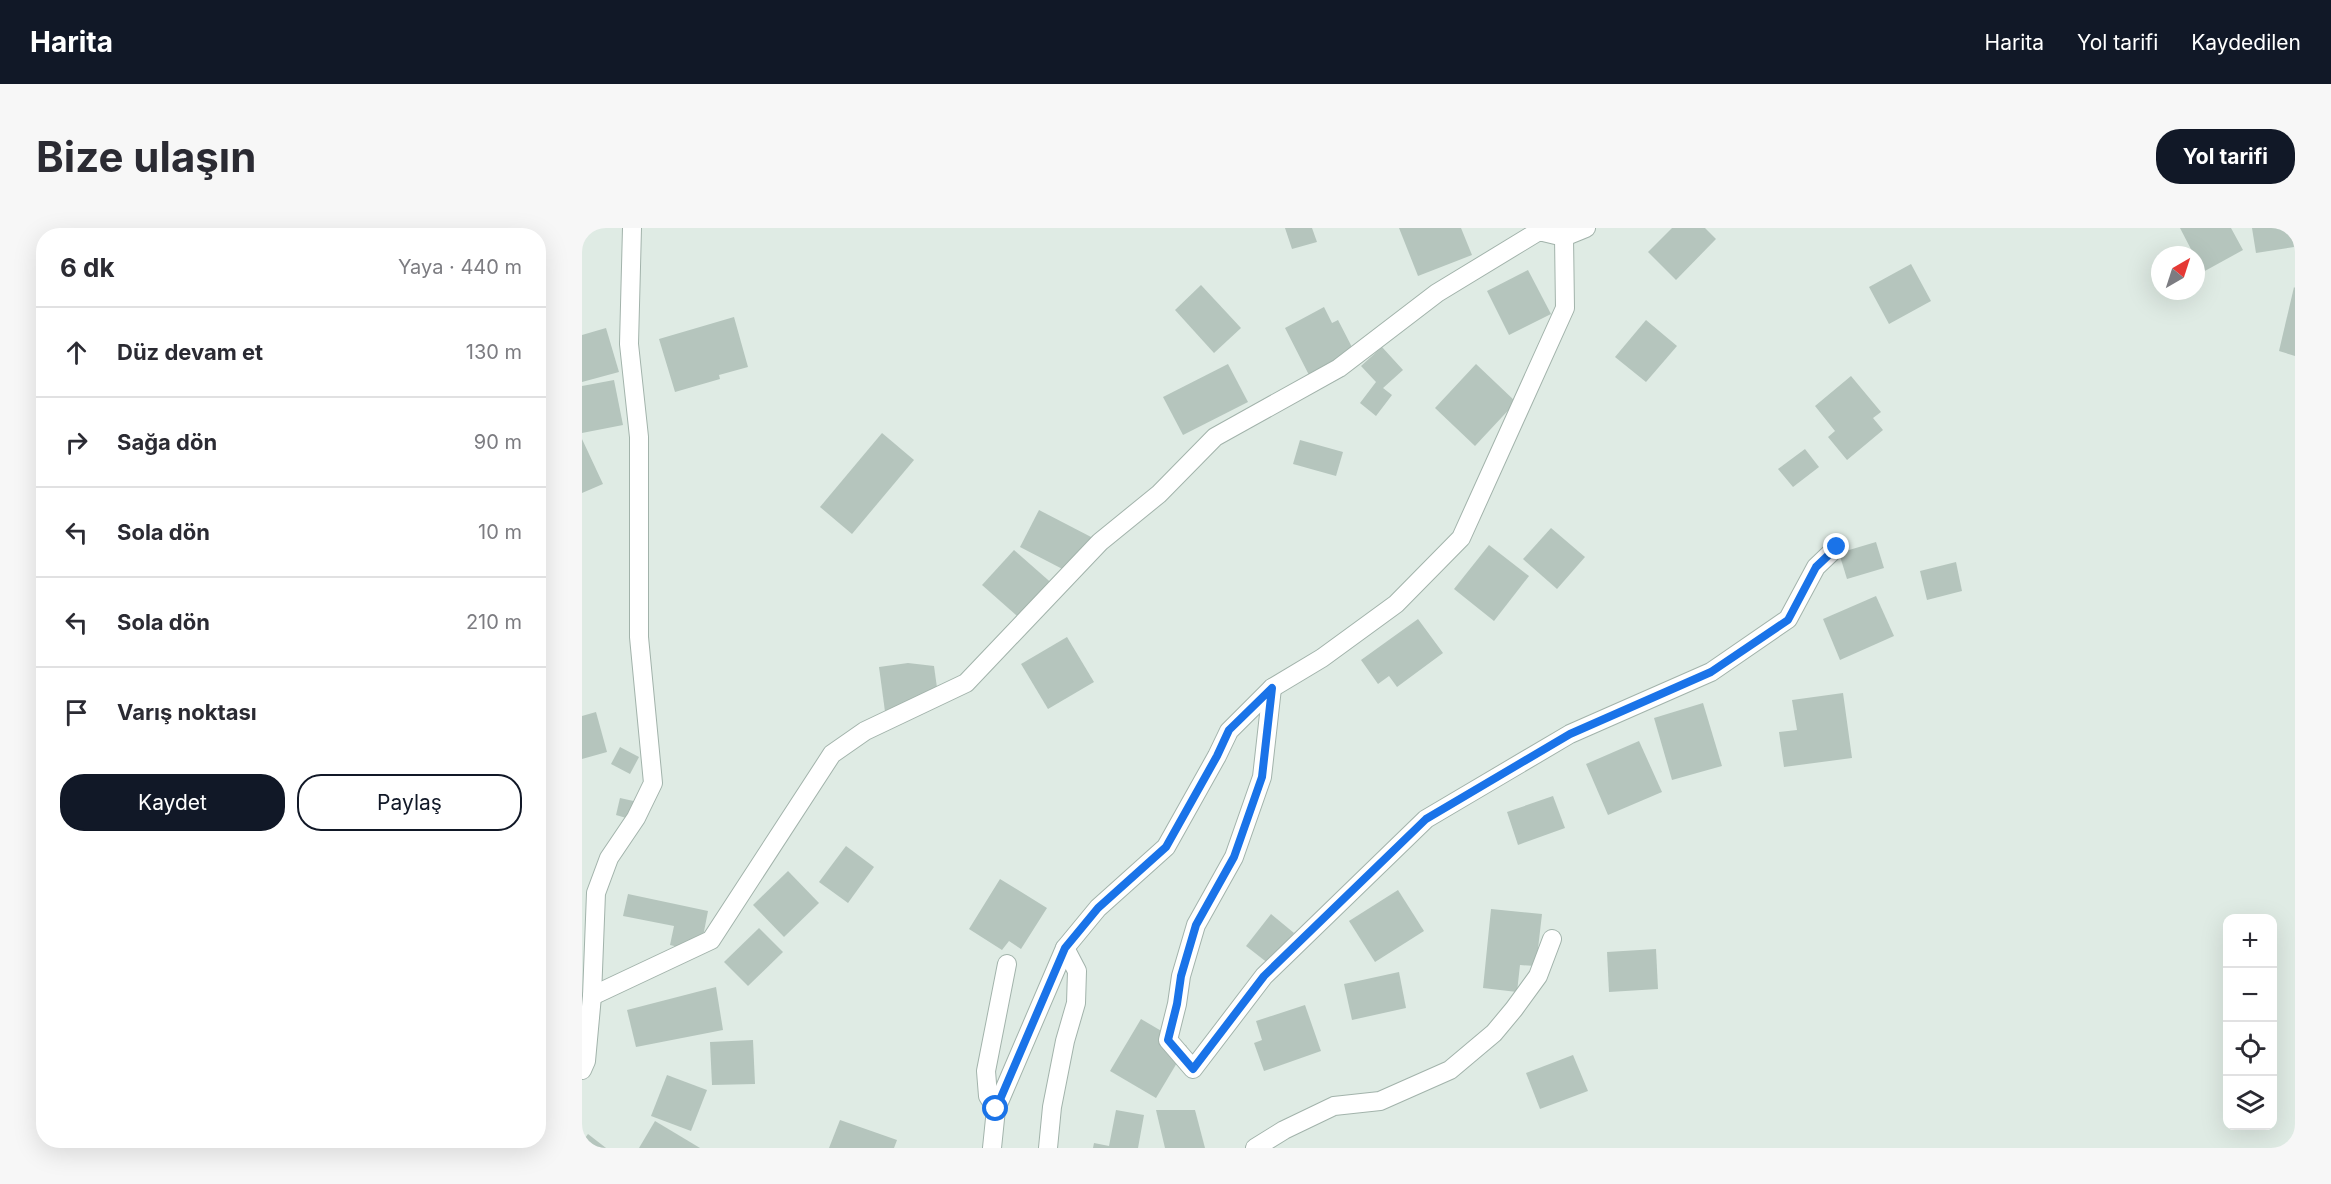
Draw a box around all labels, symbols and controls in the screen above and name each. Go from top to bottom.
text: Harita [30,25,113,59]
text: Harita [1985,30,2044,55]
text: Yol tarifi [2077,30,2158,55]
text: Kaydedilen [2191,30,2301,55]
button: Yol tarifi [2156,129,2295,184]
text: Bize ulaşın [36,131,256,182]
north arrow [2151,246,2205,300]
text: 6 dk [60,252,115,283]
text: Yaya · 440 m [398,255,522,279]
icon: ahead [60,336,93,369]
text: Düz devam et [117,339,263,365]
text: 130 m [466,340,522,364]
icon: right [60,426,93,459]
text: Sağa dön [117,429,217,455]
text: 90 m [474,430,522,454]
icon: left [60,516,93,549]
text: Sola dön [117,519,210,545]
text: 10 m [478,520,522,544]
route end [1823,533,1849,559]
icon: left [60,606,93,639]
text: Sola dön [117,609,210,635]
text: 210 m [466,610,522,634]
icon: arrive [60,696,93,729]
text: Varış noktası [117,699,257,725]
button: Kaydet [60,774,285,831]
button: Paylaş [297,774,522,831]
map controls [2223,914,2277,1130]
button: + [2223,914,2277,968]
button: − [2223,968,2277,1022]
button: locate [2223,1022,2277,1076]
button: layers [2223,1076,2277,1130]
route start [982,1095,1008,1121]

